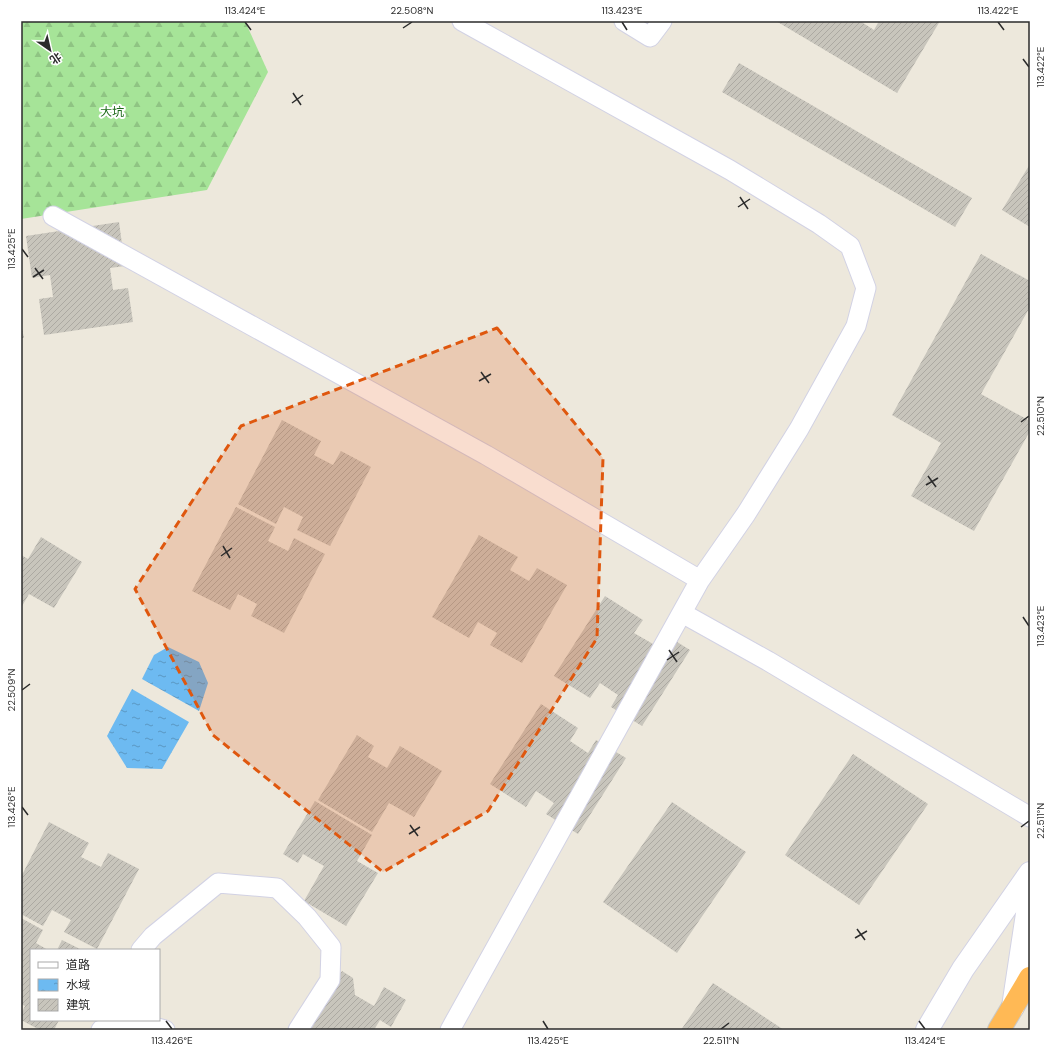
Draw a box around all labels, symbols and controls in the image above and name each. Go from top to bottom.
text: 113.424°E [225,4,266,17]
text: 22.508°N [391,4,434,17]
text: 113.423°E [602,4,643,17]
text: 113.422°E [978,4,1019,17]
north arrow [30,30,70,70]
text: 113.422°E [1034,46,1047,87]
text: 北 [47,49,64,67]
park label: 大坑 [100,104,124,120]
text: 113.425°E [5,228,18,270]
text: 22.510°N [1034,396,1047,436]
text: 113.423°E [1034,605,1047,646]
text: 22.509°N [5,668,18,712]
text: 113.426°E [5,786,18,828]
text: 22.511°N [1034,803,1047,839]
legend [30,949,160,1021]
text: 道路 [66,957,90,973]
text: 水域 [66,977,90,993]
text: 建筑 [66,997,90,1013]
text: 113.426°E [151,1034,193,1047]
text: 113.425°E [527,1034,569,1047]
text: 22.511°N [703,1034,739,1047]
text: 113.424°E [905,1034,946,1047]

